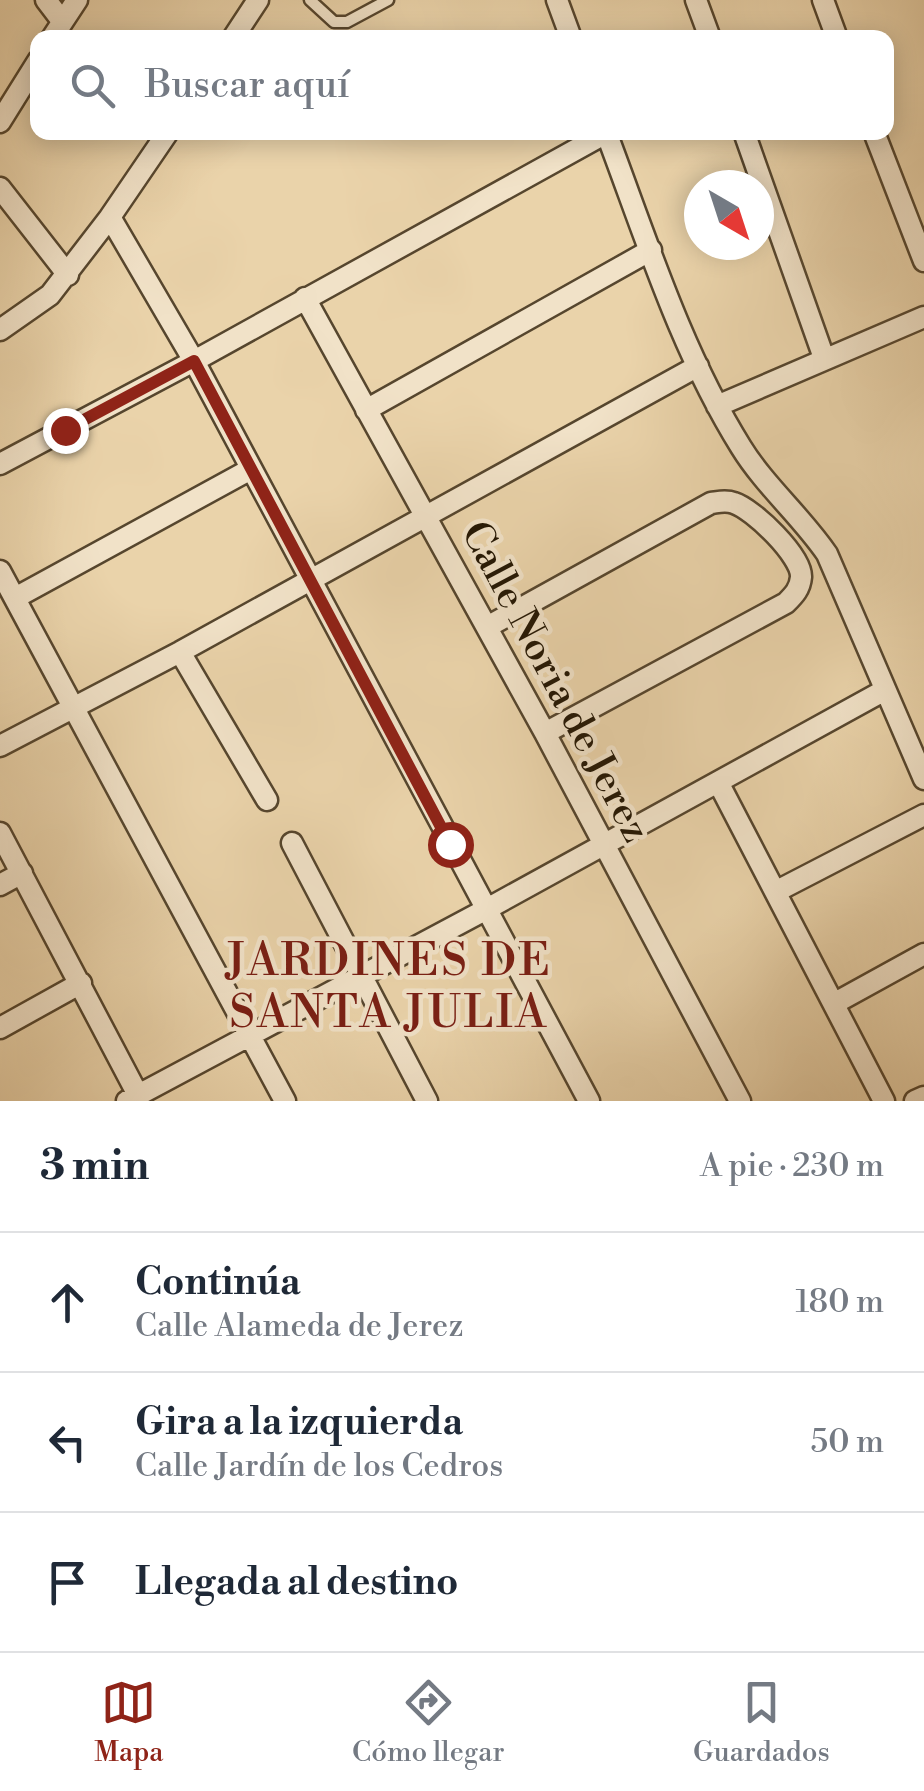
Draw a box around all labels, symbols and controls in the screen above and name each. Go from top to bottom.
search box [30,30,894,140]
icon: search [65,58,120,113]
text: Buscar aquí [145,62,350,109]
north arrow [684,170,774,260]
route end [43,408,89,454]
street label: Calle Noria de Jerez [449,513,661,851]
route start [428,822,474,868]
district label: JARDINES DE SANTA JULIA [224,933,552,1042]
text: 3 min [40,1140,149,1193]
text: A pie · 230 m [700,1146,884,1186]
text: Continúa [135,1259,301,1306]
icon: ahead [40,1275,95,1330]
text: 180 m [795,1282,884,1322]
text: Calle Alameda de Jerez [135,1306,464,1346]
text: Gira a la izquierda [135,1399,463,1446]
icon: left [40,1415,95,1470]
text: 50 m [811,1422,884,1462]
text: Calle Jardín de los Cedros [135,1446,503,1486]
icon: arrive [40,1555,95,1610]
text: Llegada al destino [135,1559,458,1606]
tab: Mapa [94,1675,164,1770]
tab: Cómo llegar [352,1675,505,1770]
tab: Guardados [693,1675,830,1770]

